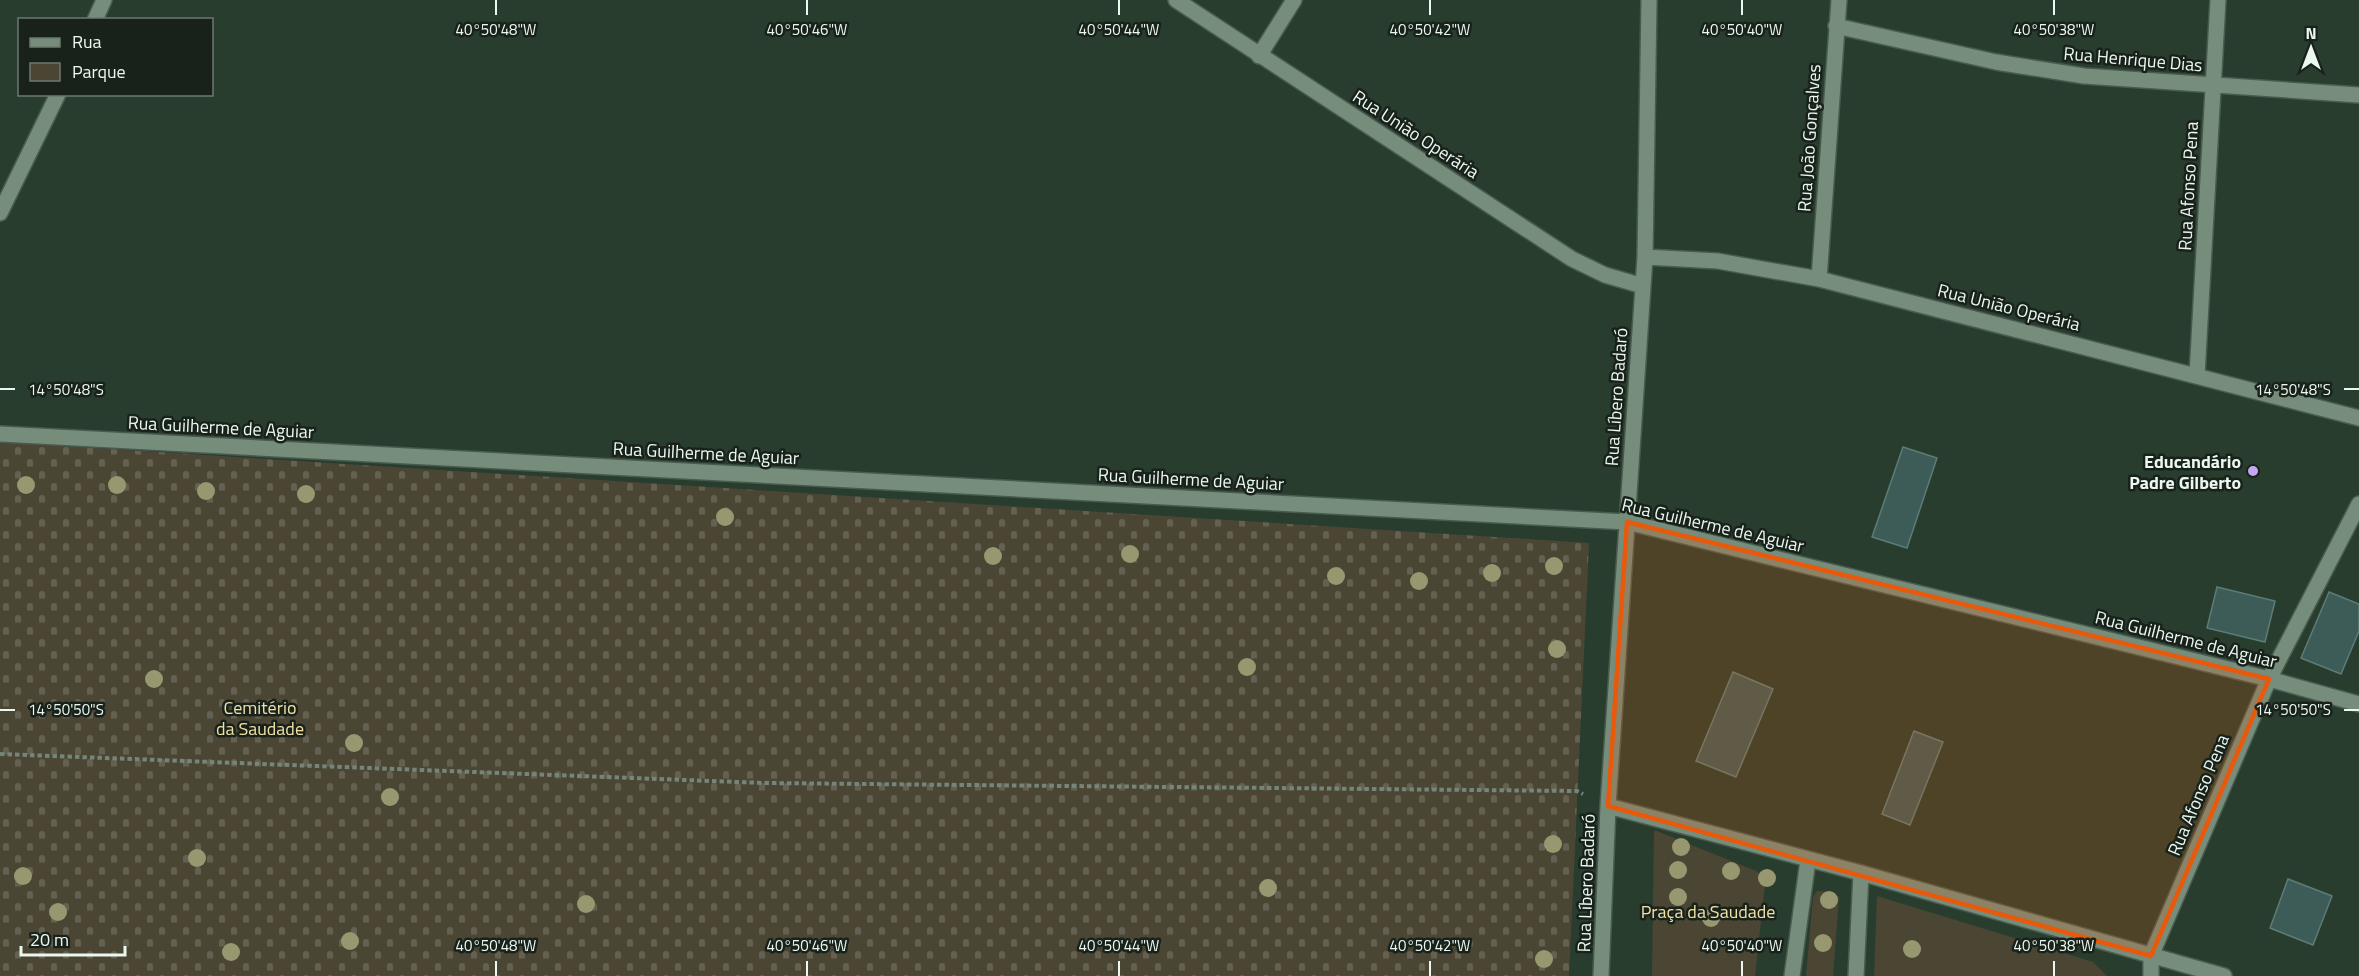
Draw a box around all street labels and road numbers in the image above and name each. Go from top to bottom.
street label: Rua Henrique Dias [2062,39,2204,79]
street label: Rua João Gonçalves [1790,63,1828,213]
street label: Rua União Operária [1347,83,1485,185]
street label: Rua Afonso Pena [2171,121,2205,251]
street label: Rua União Operária [1935,276,2083,338]
street label: Rua Líbero Badaró [1598,327,1634,467]
street label: Rua Guilherme de Aguiar [127,409,315,445]
street label: Rua Guilherme de Aguiar [612,435,800,471]
street label: Rua Guilherme de Aguiar [1097,461,1285,497]
street label: Rua Guilherme de Aguiar [1619,491,1807,559]
street label: Rua Guilherme de Aguiar [2092,603,2280,675]
street label: Rua Afonso Pena [2160,730,2236,860]
street label: Rua Líbero Badaró [1570,813,1602,953]

